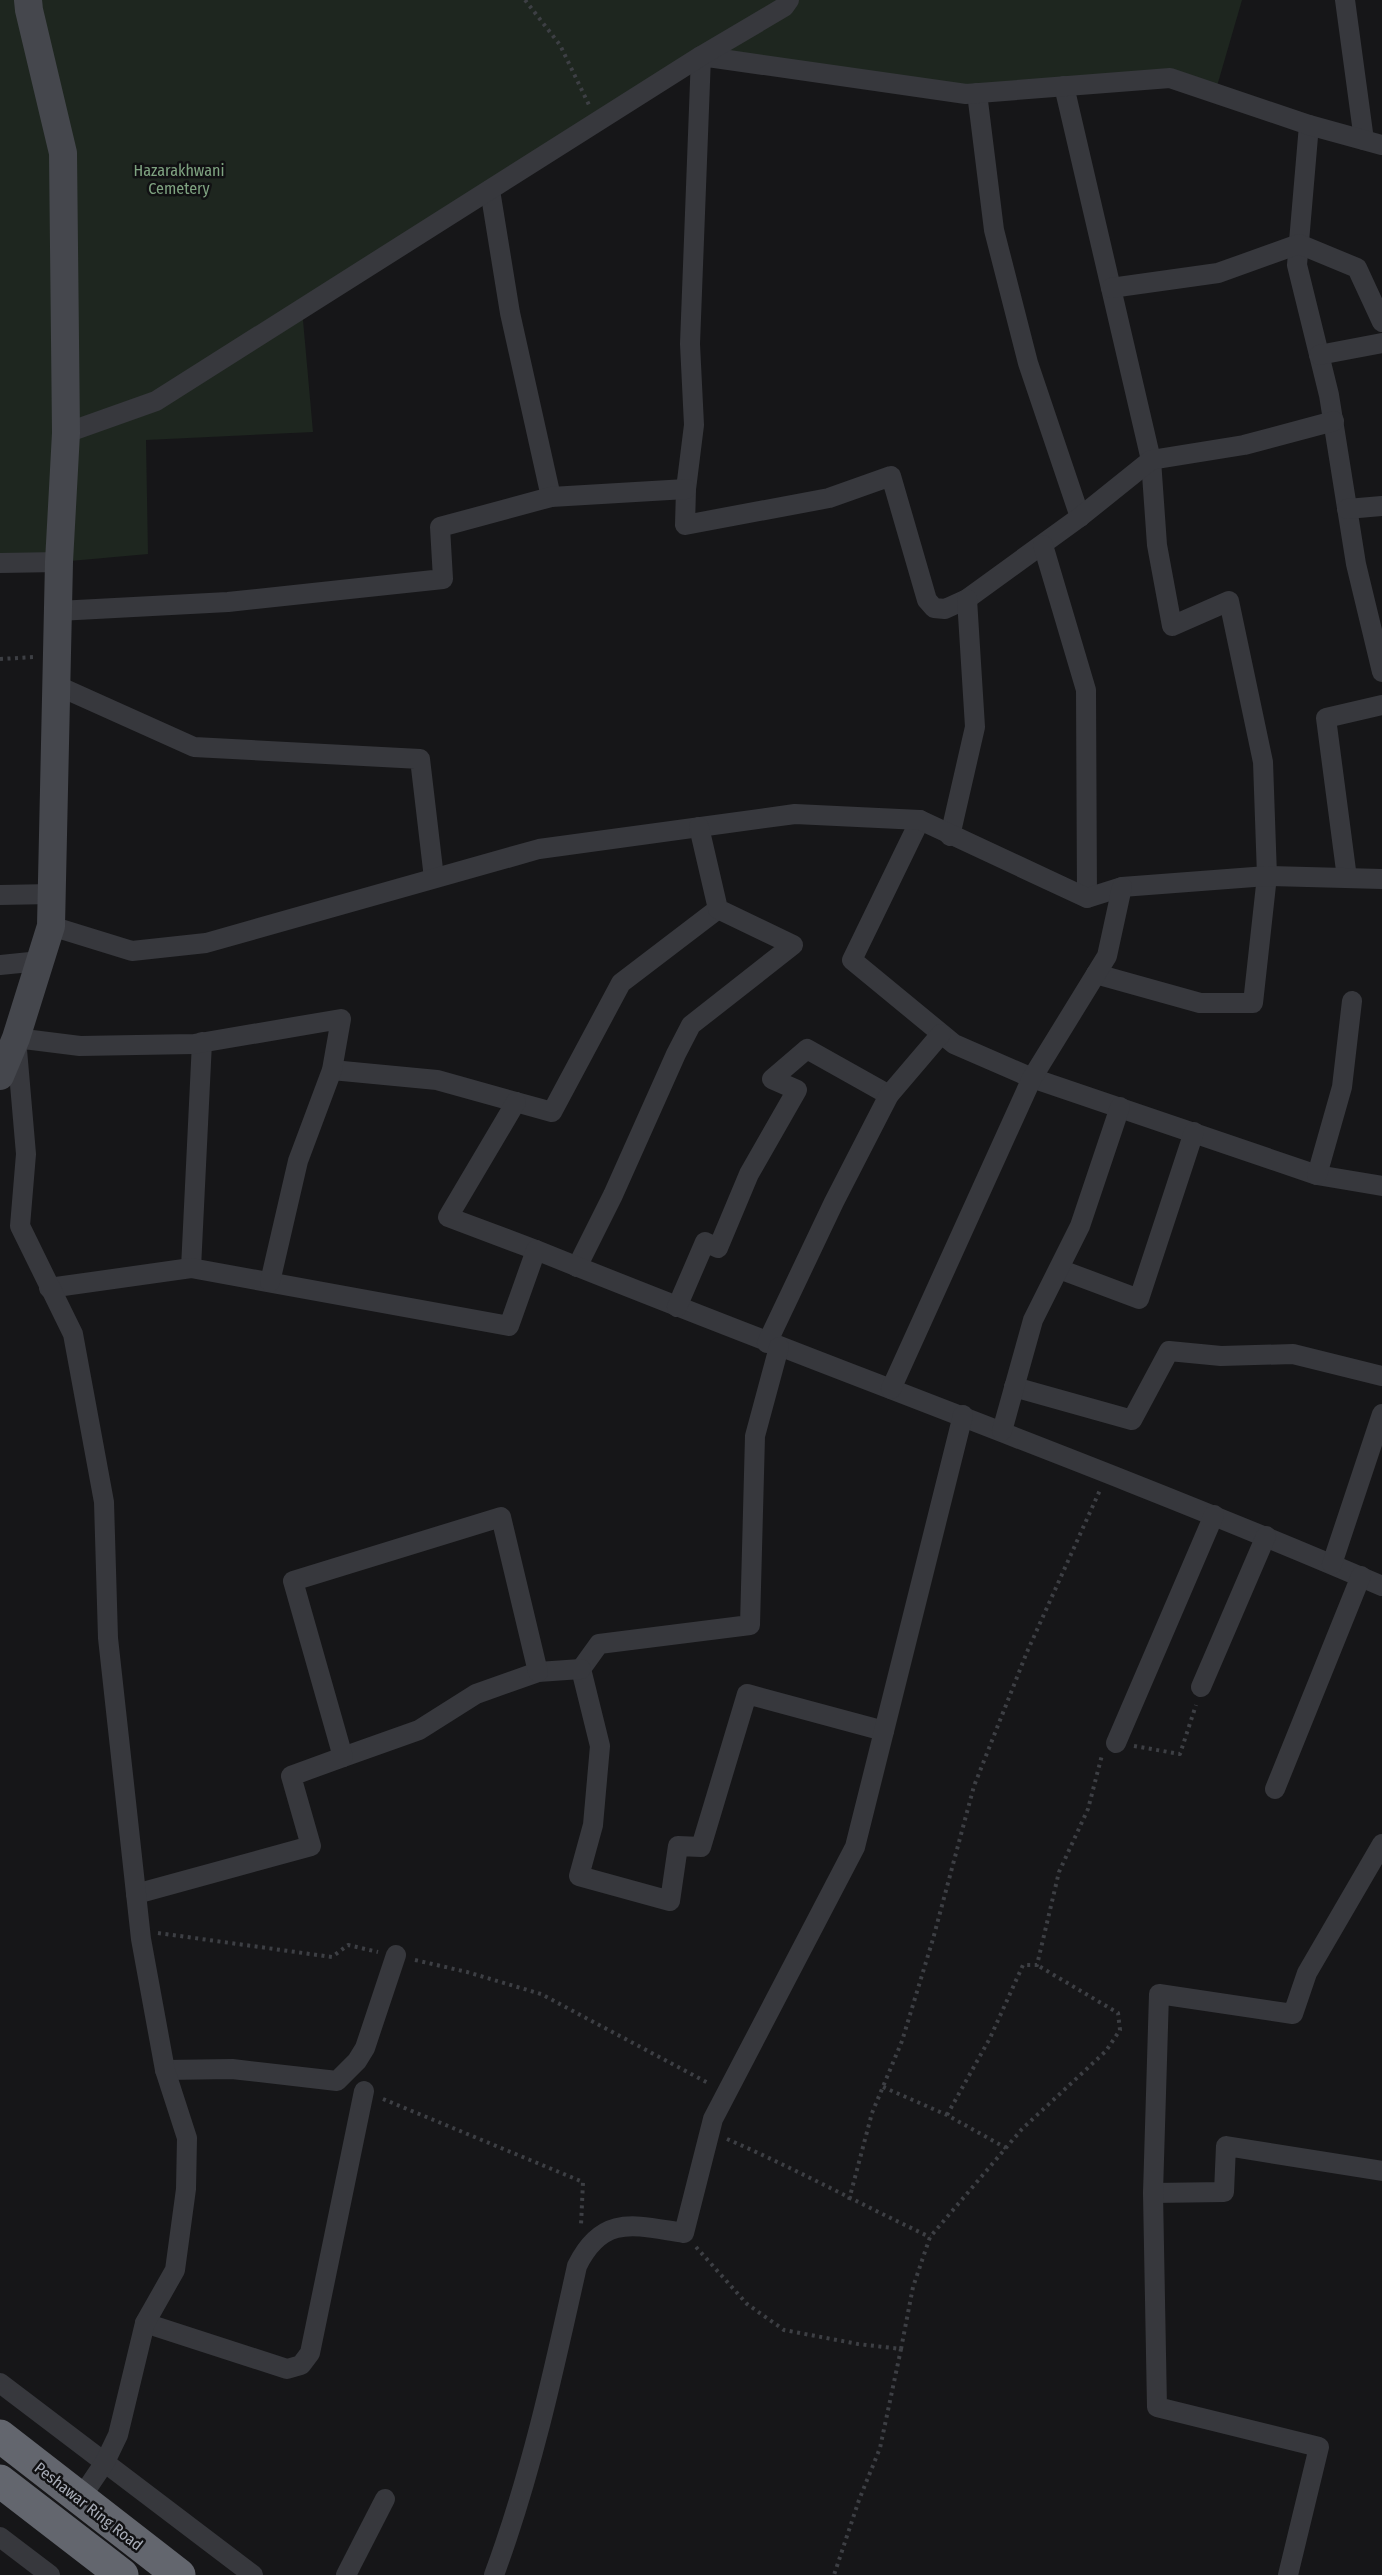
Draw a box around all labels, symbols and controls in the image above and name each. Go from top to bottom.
park label: Hazarakhwani Cemetery [134,161,224,198]
street label: Peshawar Ring Road [31,2458,147,2554]

